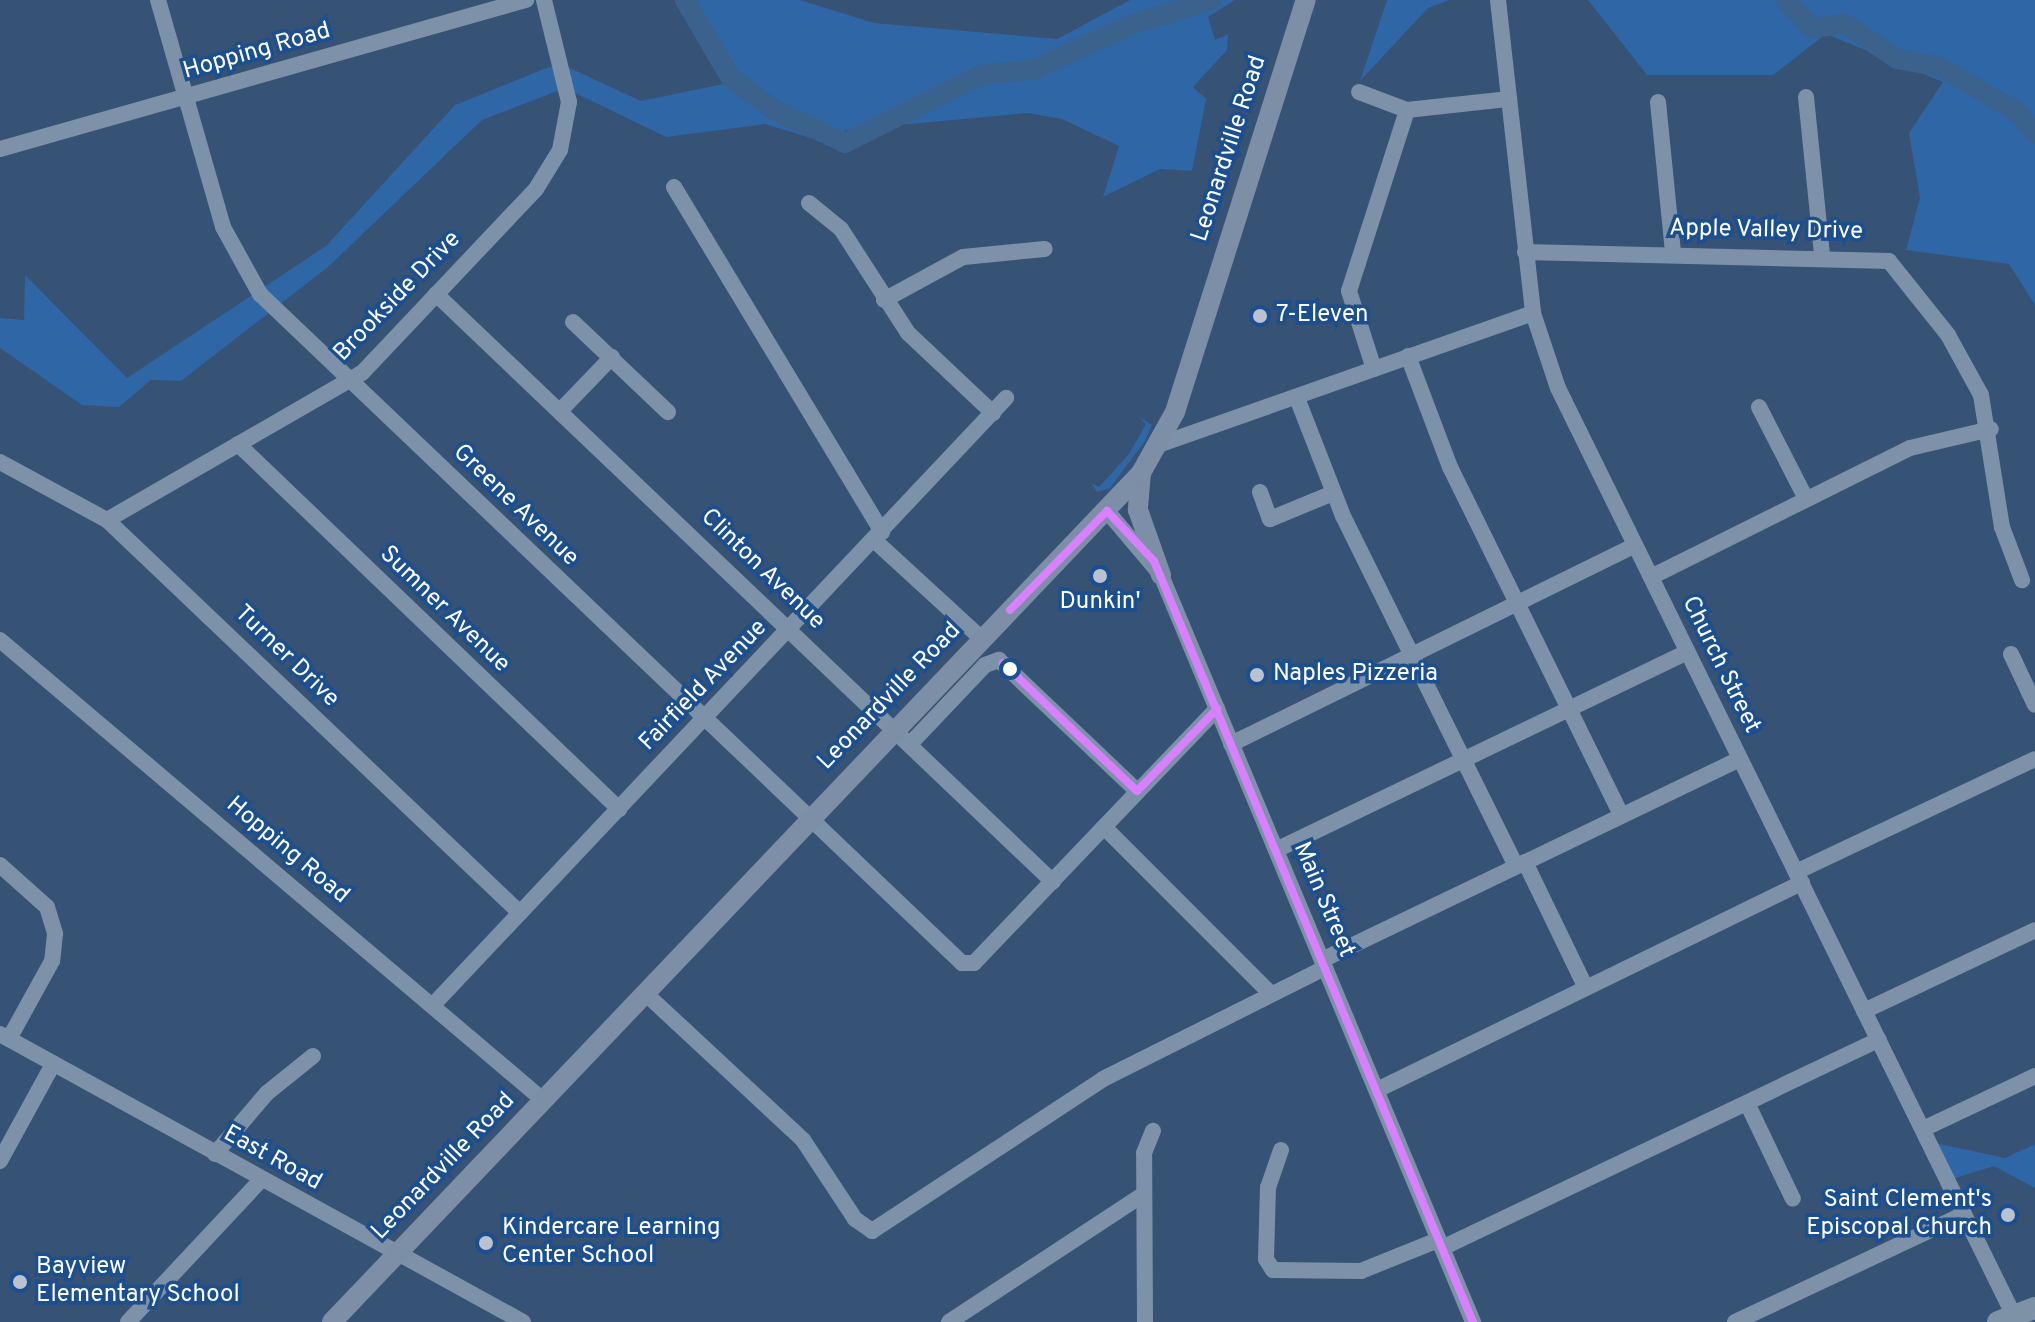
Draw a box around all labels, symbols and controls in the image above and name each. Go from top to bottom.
street label: Hopping Road [180,17,334,87]
street label: Leonardville Road [1186,52,1274,246]
street label: Apple Valley Drive [1668,215,1864,247]
street label: Brookside Drive [329,226,467,368]
place label: 7-Eleven [1276,302,1369,330]
marker: 7-Eleven [1251,307,1269,325]
street label: Greene Avenue [446,439,584,573]
street label: Clinton Avenue [694,503,830,637]
street label: Sumner Avenue [373,540,515,680]
marker: Dunkin' [1091,567,1109,585]
place label: Dunkin' [1059,589,1141,617]
street label: Church Street [1674,592,1766,738]
street label: Turner Drive [228,600,344,714]
street label: Fairfield Avenue [634,614,774,758]
street label: Leonardville Road [812,617,968,777]
unlabelled marker [1002,661,1018,677]
place label: Naples Pizzeria [1273,661,1438,689]
marker: Naples Pizzeria [1248,666,1266,684]
street label: Hopping Road [220,791,354,911]
street label: Main Street [1286,838,1360,962]
street label: Leonardville Road [366,1087,522,1247]
street label: East Road [218,1120,326,1198]
place label: Saint Clement's Episcopal Church [1806,1187,1992,1243]
marker: Saint Clement's Episcopal Church [1999,1206,2017,1224]
place label: Kindercare Learning Center School [502,1215,721,1271]
marker: Kindercare Learning Center School [477,1234,495,1252]
place label: Bayview Elementary School [36,1254,240,1310]
marker: Bayview Elementary School [11,1273,29,1291]

